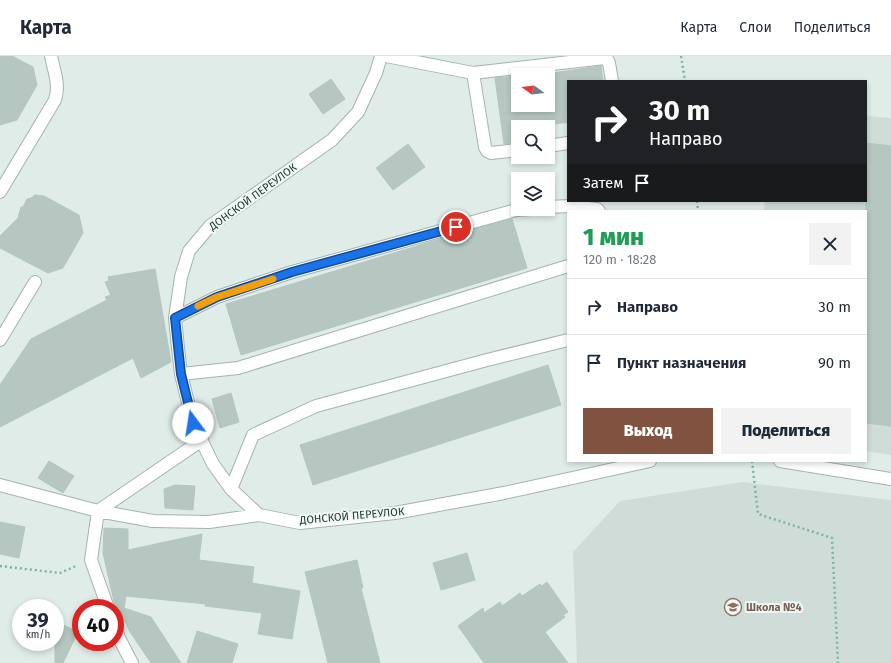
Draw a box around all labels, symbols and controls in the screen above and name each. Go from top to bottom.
text: Карта [20,16,72,39]
text: Карта [680,19,717,36]
text: Слои [739,19,772,36]
text: Поделиться [794,19,871,36]
north arrow [511,68,555,112]
map controls [511,68,555,216]
text: 30 m [649,94,710,127]
icon: right [583,96,635,148]
button: search [511,120,555,164]
text: Направо [649,128,723,150]
street label: ДОНСКОЙ ПЕРЕУЛОК [206,161,300,234]
button: layers [511,172,555,216]
icon: arrive [631,172,653,194]
text: Затем [583,174,623,192]
pin [439,210,473,244]
icon: arrive [445,216,467,238]
text: 1 мин [583,223,644,251]
button: close [809,223,851,265]
text: 120 m · 18:28 [583,252,656,267]
icon: right [583,296,605,318]
text: Направо [617,298,678,316]
text: 30 m [818,298,851,316]
icon: arrive [583,352,605,374]
text: Пункт назначения [617,354,746,372]
text: 90 m [818,354,851,372]
position arrow [172,402,214,444]
button: Выход [583,408,713,454]
button: Поделиться [721,408,851,454]
street label: ДОНСКОЙ ПЕРЕУЛОК [298,505,405,527]
school or university icon: Школа №4 [723,597,743,617]
speed limit sign: 40 [72,599,124,651]
place label: Школа №4 [746,601,802,614]
text: 39 [27,608,49,632]
text: km/h [26,629,50,641]

